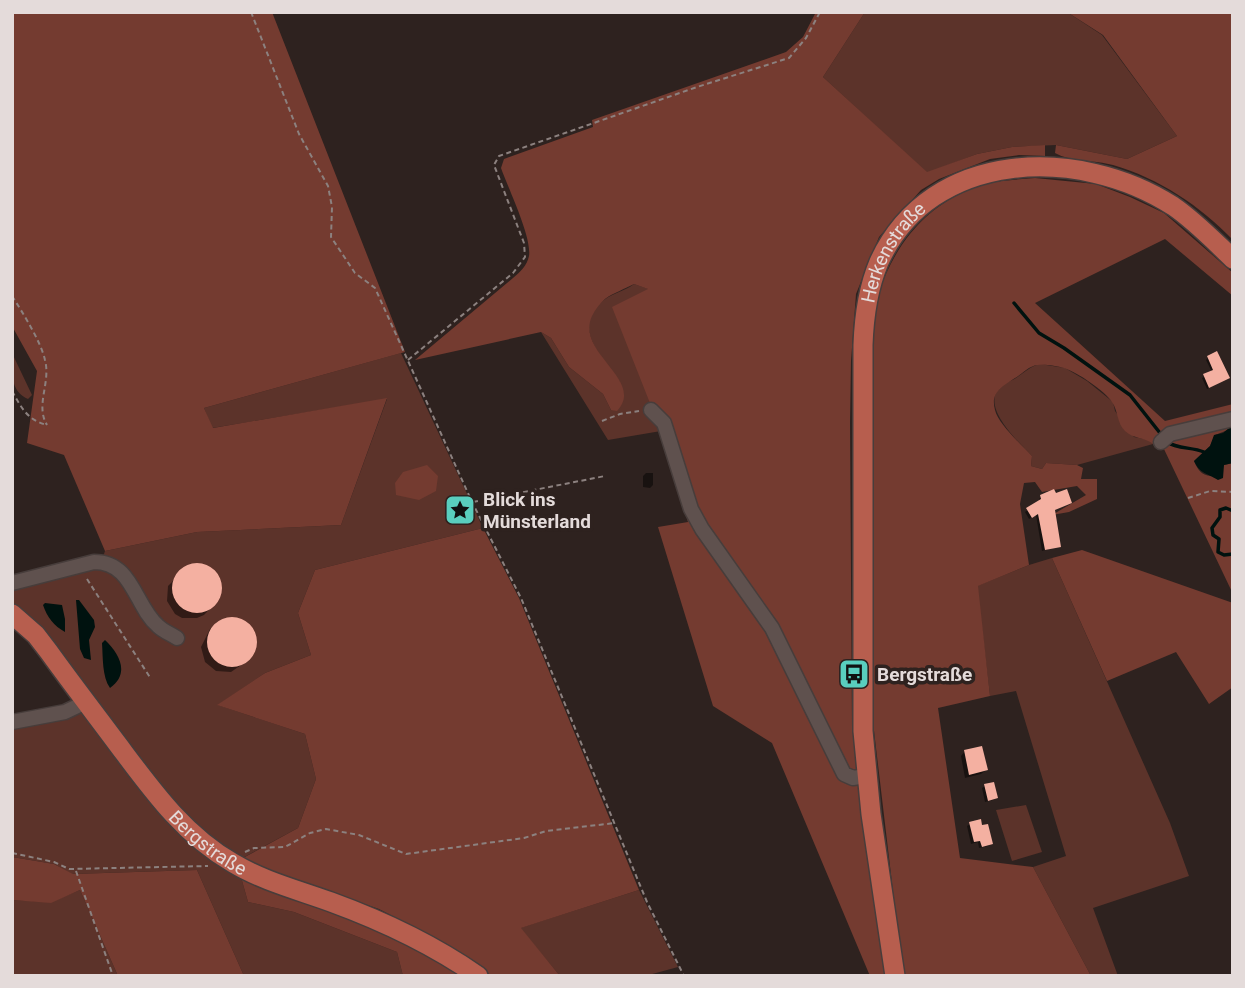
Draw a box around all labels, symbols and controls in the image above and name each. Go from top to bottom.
street label: Herkenstraße [856,197,930,305]
place label: Blick ins Münsterland [483,488,591,533]
place icon: Blick ins Münsterland [443,493,477,527]
bus stop icon: Bergstraße [837,657,871,691]
place label: Bergstraße [877,663,972,686]
street label: Bergstraße [164,806,251,881]

